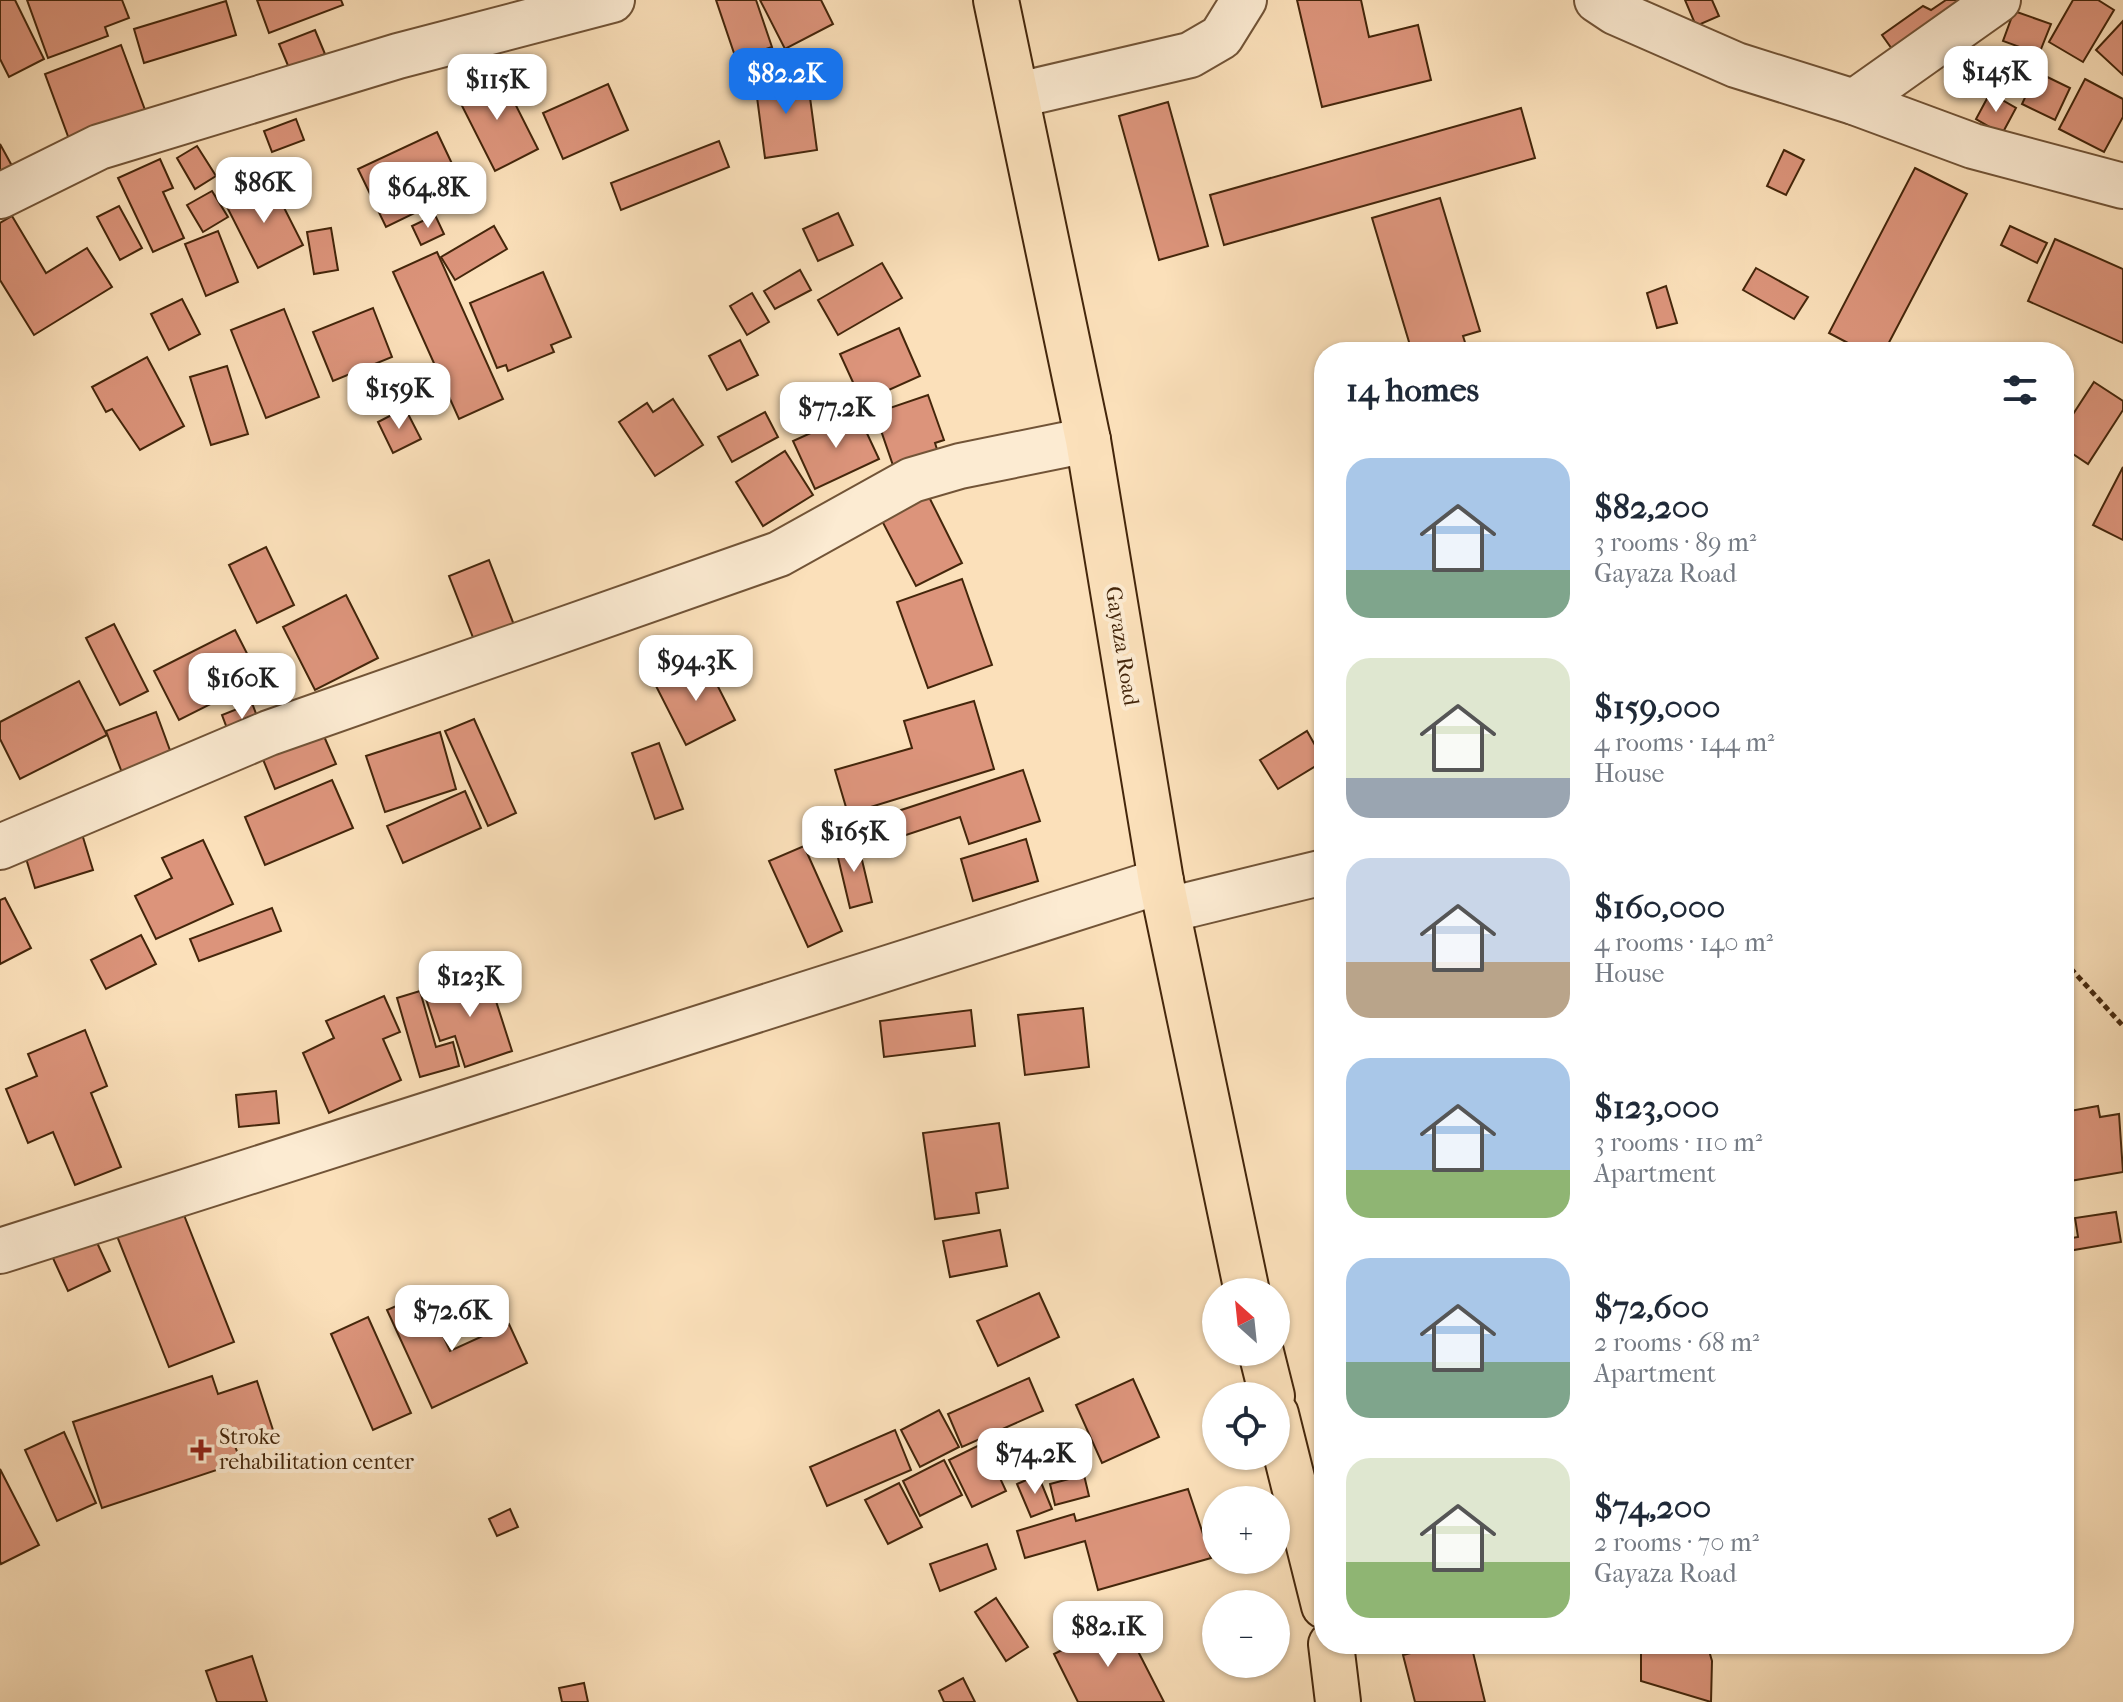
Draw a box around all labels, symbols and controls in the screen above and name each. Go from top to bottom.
pin: $145K [1940,46,2052,114]
pin: $82.2K [721,48,851,116]
pin: $115K [441,54,553,122]
text: $145K [1962,56,2030,87]
text: $82.2K [747,58,825,89]
text: $115K [466,64,528,95]
pin: $86K [217,157,311,225]
pin: $64.8K [363,162,493,230]
text: $86K [234,167,294,198]
text: $64.8K [387,172,469,203]
pin: $159K [343,363,455,431]
icon: filters [1998,368,2042,412]
text: 14 homes [1346,370,1479,410]
text: $159K [365,373,433,404]
pin: $77.2K [771,382,901,450]
text: $77.2K [798,392,874,423]
text: $82,200 [1594,487,1709,527]
icon: home [1410,490,1506,586]
text: 3 rooms · 89 m² [1594,527,1756,558]
text: Gayaza Road [1594,558,1737,589]
street label: Gayaza Road [1100,584,1144,709]
pin: $94.3K [631,635,761,703]
text: $94.3K [657,645,735,676]
pin: $160K [186,653,298,721]
text: $160K [207,663,277,694]
text: $159,000 [1594,687,1721,727]
icon: home [1410,690,1506,786]
text: 4 rooms · 144 m² [1594,727,1774,758]
text: House [1594,758,1664,789]
pin: $165K [798,806,910,874]
text: $165K [820,816,888,847]
text: $160,000 [1594,887,1725,927]
icon: home [1410,890,1506,986]
text: 4 rooms · 140 m² [1594,927,1773,958]
pin: $123K [414,951,526,1019]
text: House [1594,958,1664,989]
text: $123K [437,961,503,992]
text: $123,000 [1594,1087,1720,1127]
icon: home [1410,1090,1506,1186]
text: 3 rooms · 110 m² [1594,1127,1762,1158]
text: Apartment [1594,1158,1716,1189]
north arrow [1202,1278,1290,1366]
map controls [1202,1278,1290,1678]
pin: $72.6K [387,1285,517,1353]
text: $72,600 [1594,1287,1709,1327]
icon: home [1410,1290,1506,1386]
text: $72.6K [413,1295,491,1326]
text: 2 rooms · 68 m² [1594,1327,1759,1358]
text: Apartment [1594,1358,1716,1389]
button: locate [1202,1382,1290,1470]
place label: Stroke rehabilitation center [219,1424,415,1475]
pin: $74.2K [970,1428,1100,1496]
text: $74.2K [995,1438,1075,1469]
marker: Stroke rehabilitation center [190,1439,212,1461]
button: + [1202,1486,1290,1574]
text: $74,200 [1594,1487,1711,1527]
icon: home [1410,1490,1506,1586]
text: 2 rooms · 70 m² [1594,1527,1759,1558]
text: Gayaza Road [1594,1558,1737,1589]
button: − [1202,1590,1290,1678]
pin: $82.1K [1043,1601,1173,1669]
text: $82.1K [1071,1611,1145,1642]

